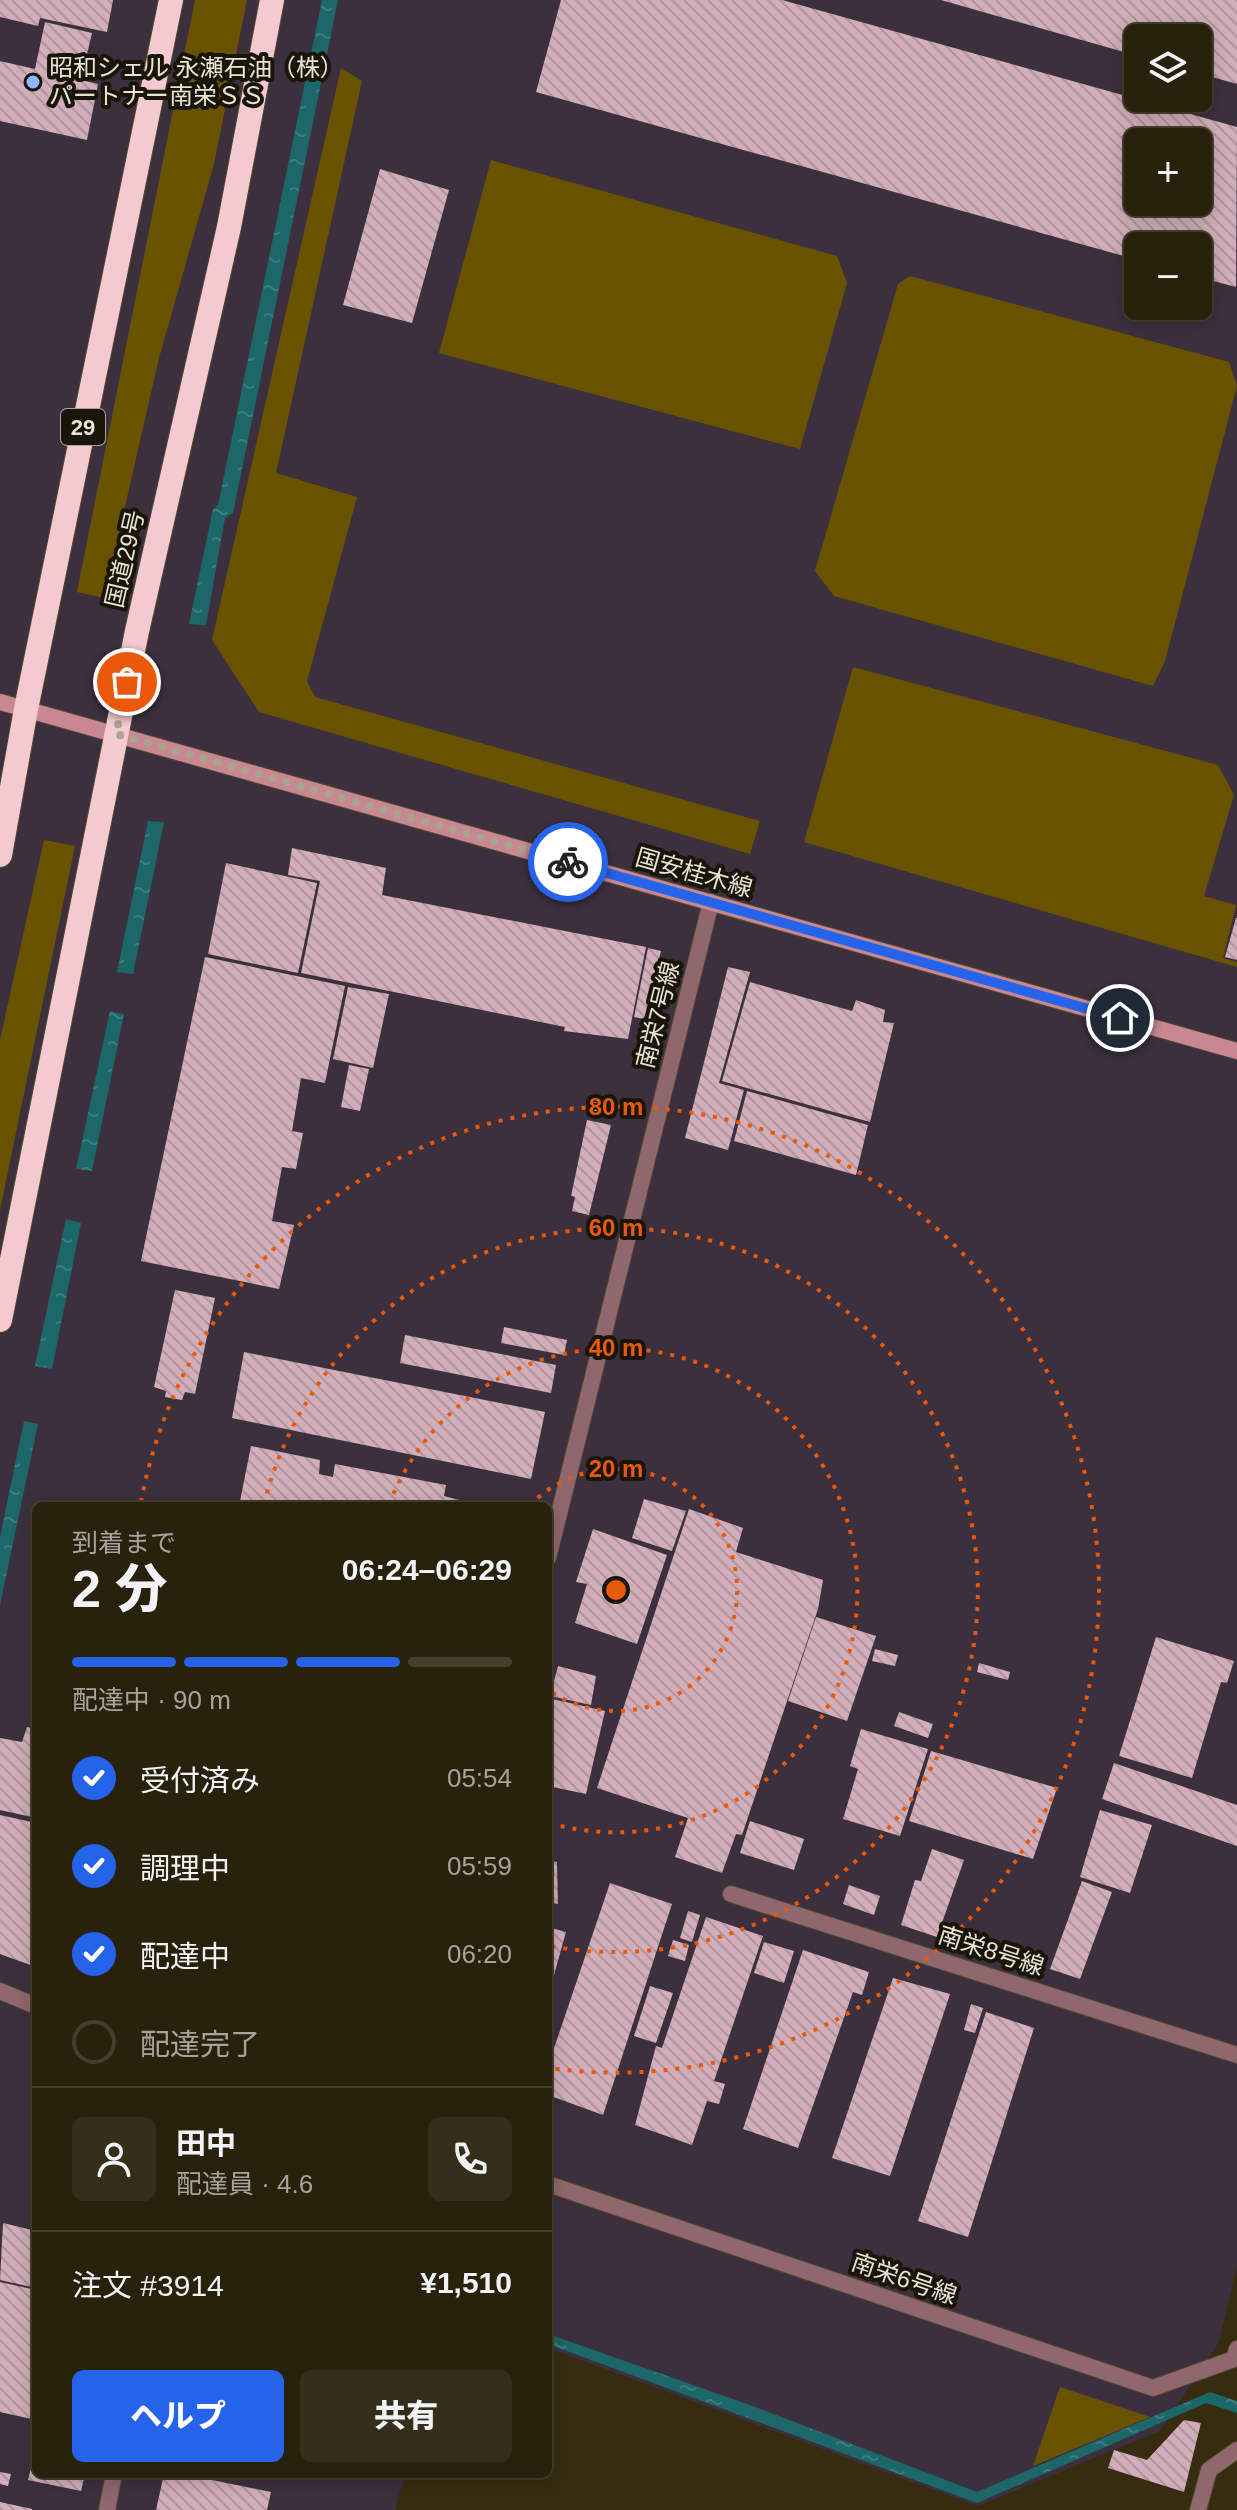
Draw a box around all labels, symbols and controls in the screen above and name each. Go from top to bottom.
map controls [1124,24,1212,320]
button: layers [1124,24,1212,112]
place label: 昭和シェル 永瀬石油（株） パートナー南栄ＳＳ [49,54,344,109]
marker: 昭和シェル 永瀬石油（株） パートナー南栄ＳＳ [24,73,42,91]
button: + [1124,128,1212,216]
button: − [1124,232,1212,320]
road number: 29 [61,409,105,445]
street label: 国道29号 [100,508,149,610]
pin [93,648,161,716]
icon: bag [105,660,149,704]
courier [528,822,608,902]
icon: bike [546,840,590,884]
street label: 国安桂木線 [633,843,756,902]
street label: 南栄7号線 [631,959,684,1071]
pin [1086,984,1154,1052]
icon: home [1098,996,1142,1040]
text: 80 m [589,1093,643,1120]
text: 60 m [589,1214,643,1241]
text: 40 m [589,1334,643,1361]
text: 20 m [589,1455,643,1482]
text: 到着まで [72,1528,176,1558]
text: 06:24–06:29 [342,1553,512,1586]
text: 2 分 [72,1560,167,1618]
centre of rings [602,1576,630,1604]
text: 配達中 · 90 m [72,1685,231,1715]
icon: check [72,1756,116,1800]
text: 05:54 [447,1763,512,1793]
text: 受付済み [140,1764,260,1797]
icon: check [72,1844,116,1888]
text: 05:59 [447,1851,512,1881]
text: 調理中 [140,1852,230,1885]
street label: 南栄8号線 [935,1921,1047,1980]
icon: check [72,1932,116,1976]
text: 06:20 [447,1939,512,1969]
text: 配達中 [140,1940,230,1973]
text: 配達完了 [140,2028,260,2061]
button: person [72,2117,156,2201]
button: phone [428,2117,512,2201]
text: 田中 [176,2127,236,2160]
text: 配達員 · 4.6 [176,2169,313,2199]
street label: 南栄6号線 [848,2248,960,2309]
text: ¥1,510 [420,2266,512,2299]
text: 注文 #3914 [72,2269,224,2302]
button: ヘルプ [72,2370,284,2462]
button: 共有 [300,2370,512,2462]

